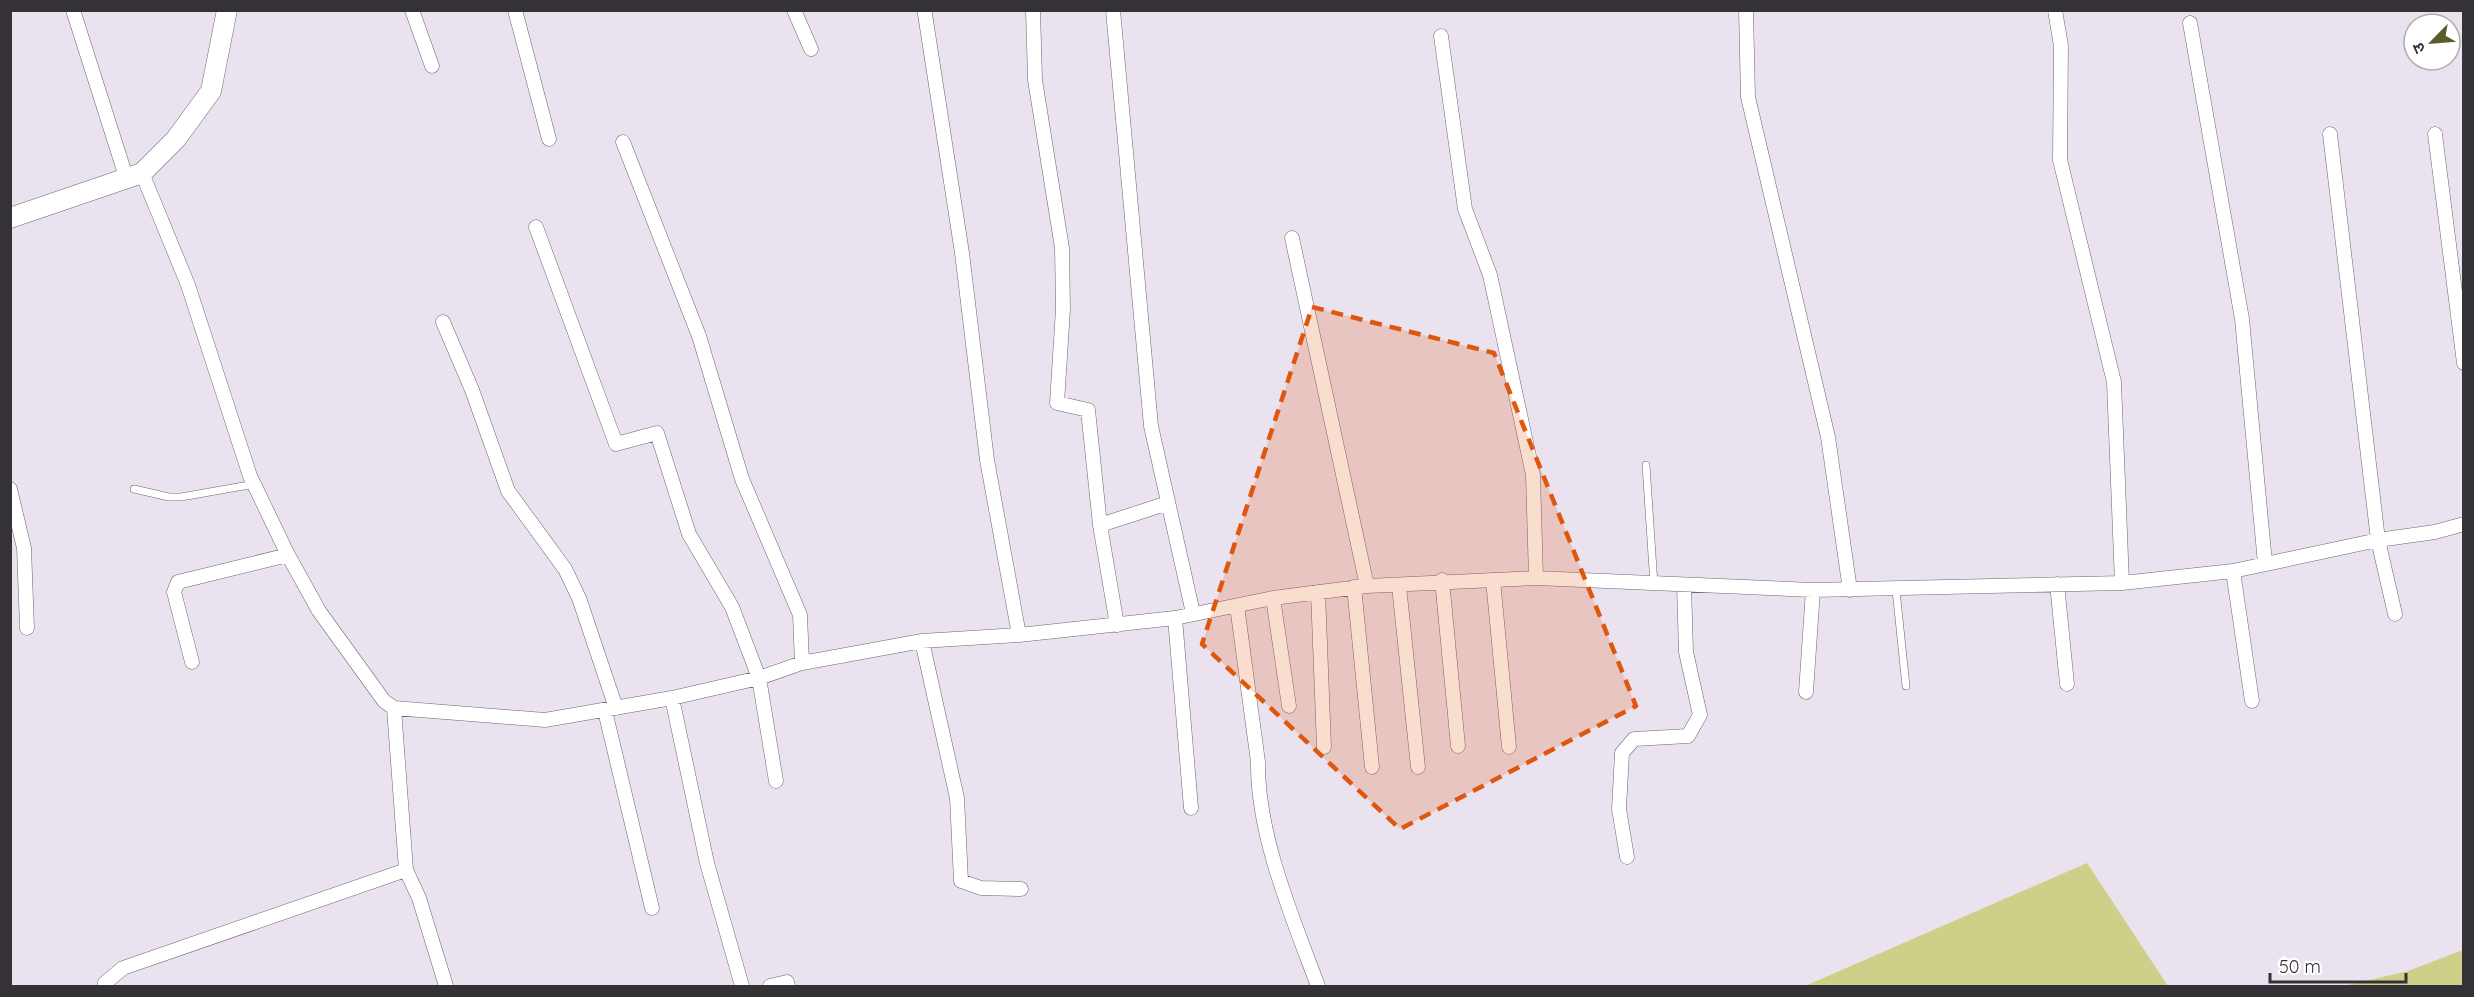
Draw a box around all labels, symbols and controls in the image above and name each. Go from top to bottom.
north arrow [2402,12,2462,72]
text: उ [2407,39,2429,57]
scale bar [2270,946,2406,984]
text: 50 m [2279,955,2321,978]

